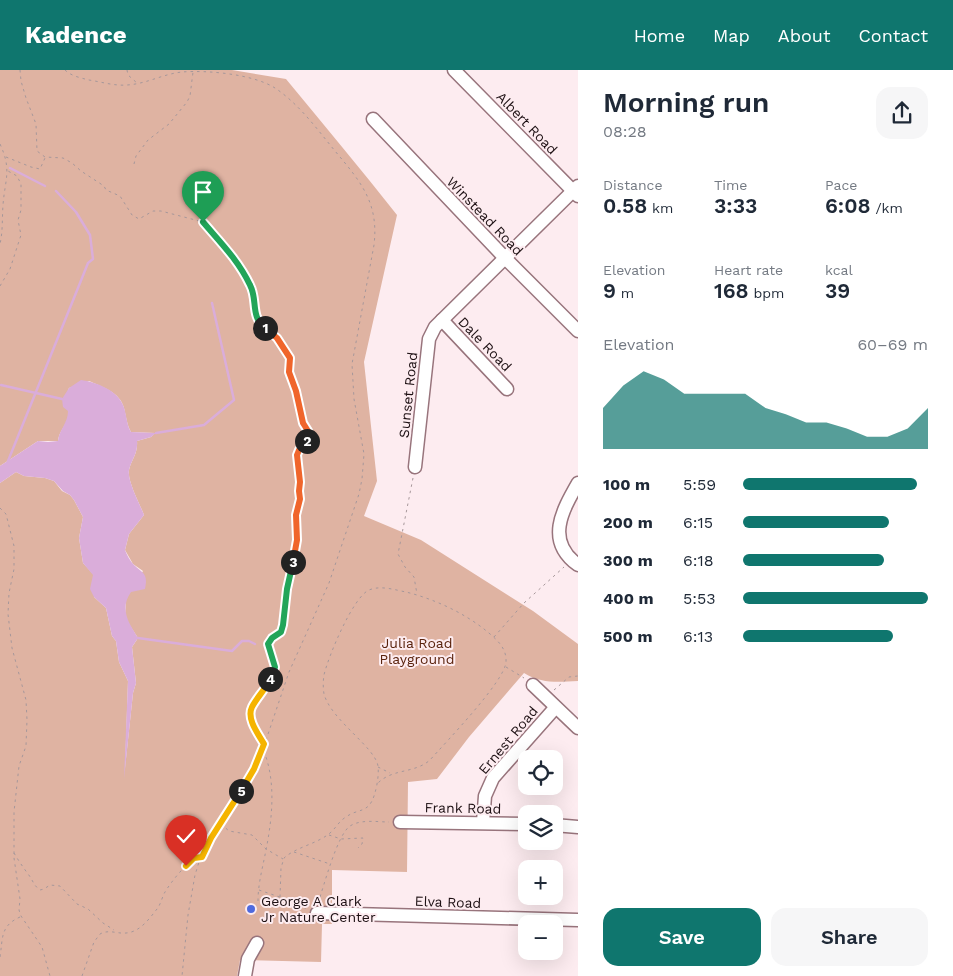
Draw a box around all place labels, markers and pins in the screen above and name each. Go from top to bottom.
pin [182,171,224,222]
pin: 1 [252,316,278,340]
pin: 2 [294,428,320,454]
pin: 3 [280,550,306,574]
pin: 4 [258,666,282,692]
pin: 5 [228,778,254,804]
pin [165,815,207,866]
place label: George A Clark Jr Nature Center [261,893,376,925]
marker: George A Clark Jr Nature Center [245,903,257,915]

